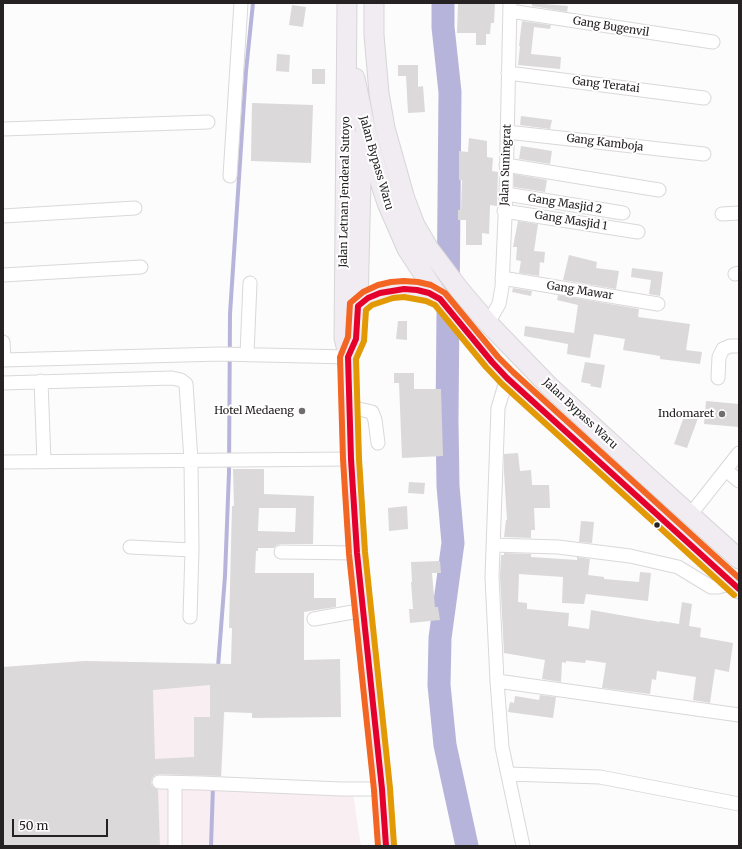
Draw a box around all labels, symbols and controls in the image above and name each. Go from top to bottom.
street label: Gang Bugenvil [572,14,650,40]
street label: Gang Teratai [572,74,640,96]
street label: Jalan Bypass Waru [356,114,396,212]
street label: Jalan Letnan Jenderal Sutoyo [337,116,353,268]
street label: Jalan Suningrat [498,124,514,206]
street label: Gang Kamboja [566,132,644,154]
street label: Gang Masjid 2 [527,192,603,216]
street label: Gang Masjid 1 [534,209,608,233]
street label: Gang Mawar [546,279,614,303]
street label: Jalan Bypass Waru [540,376,620,452]
place label: Hotel Medaeng [214,404,294,418]
marker: Hotel Medaeng [297,406,307,416]
place label: Indomaret [658,407,714,421]
marker: Indomaret [717,409,727,419]
unlabelled marker [652,520,662,530]
scale bar [14,811,110,837]
text: 50 m [19,818,48,833]

